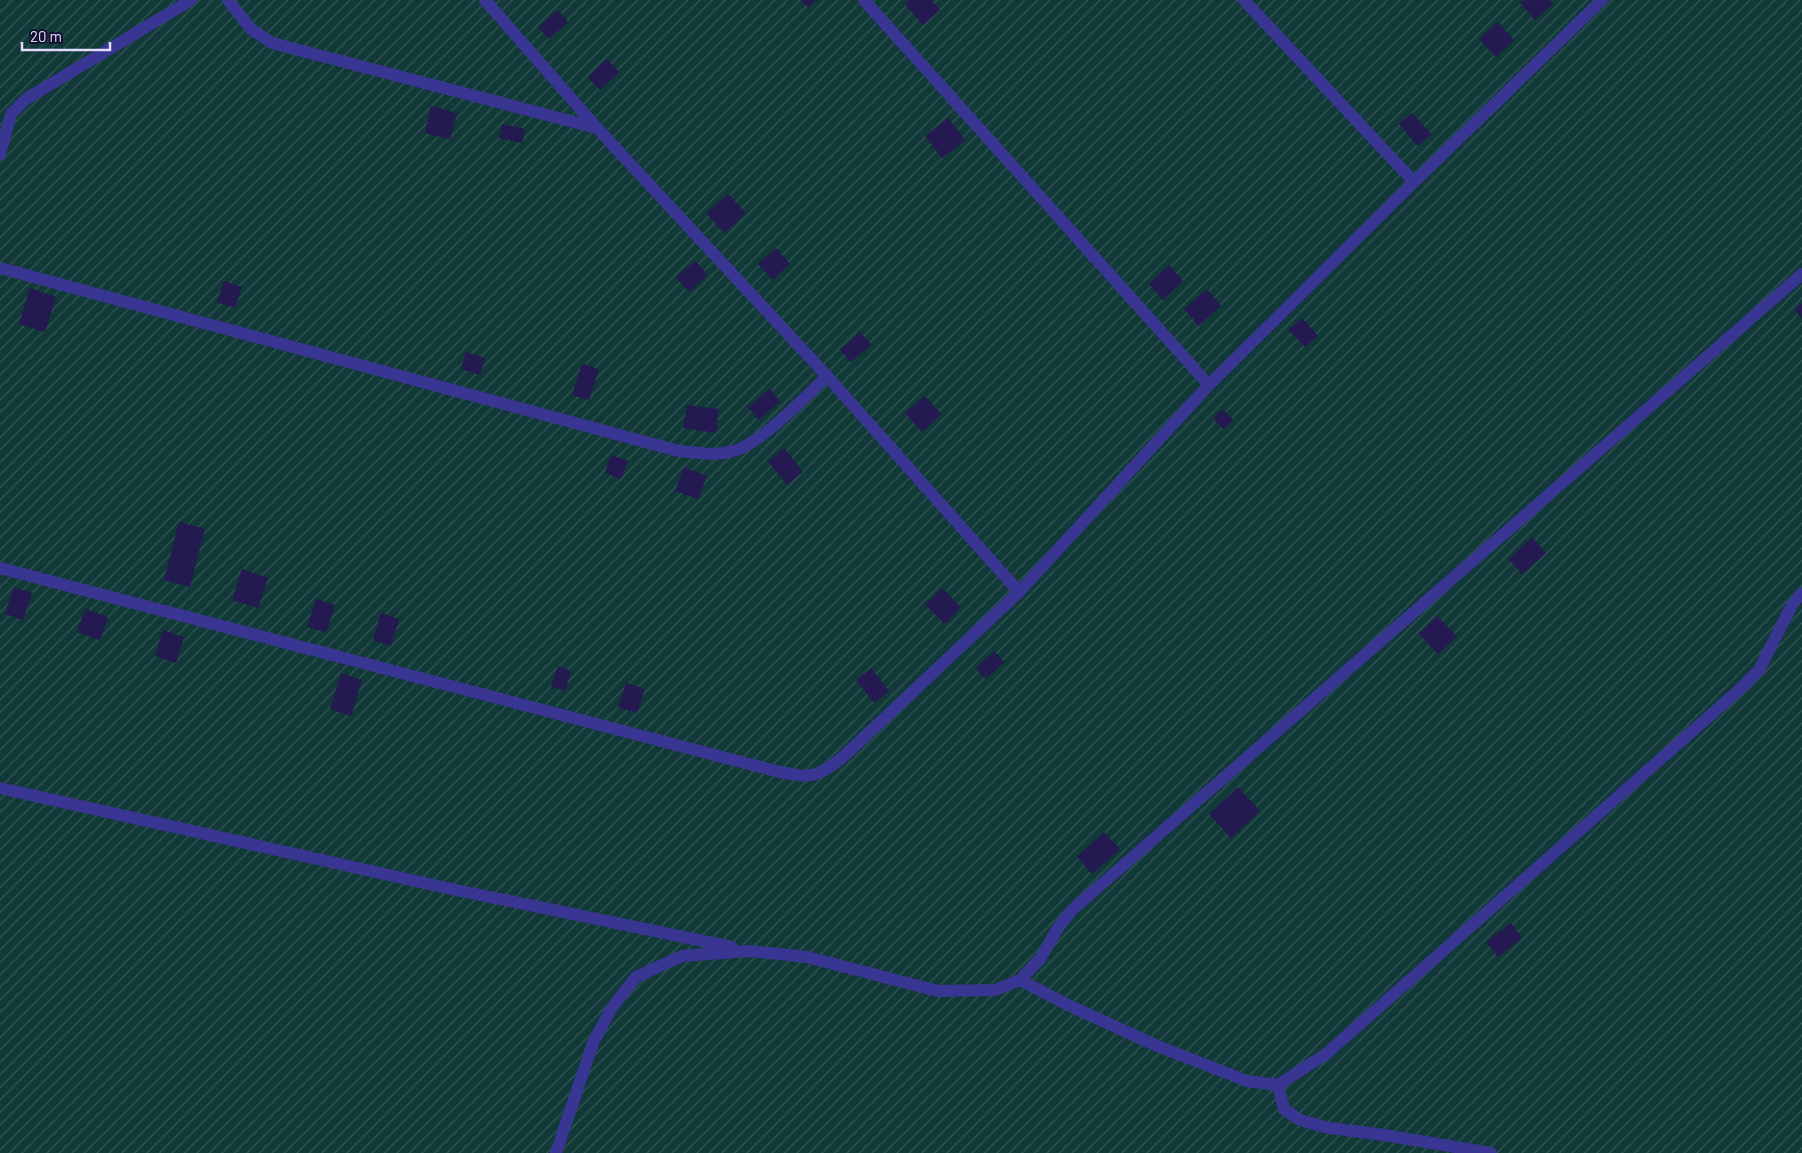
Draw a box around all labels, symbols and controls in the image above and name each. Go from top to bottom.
scale bar [22,20,110,52]
text: 20 m [30,27,62,45]

